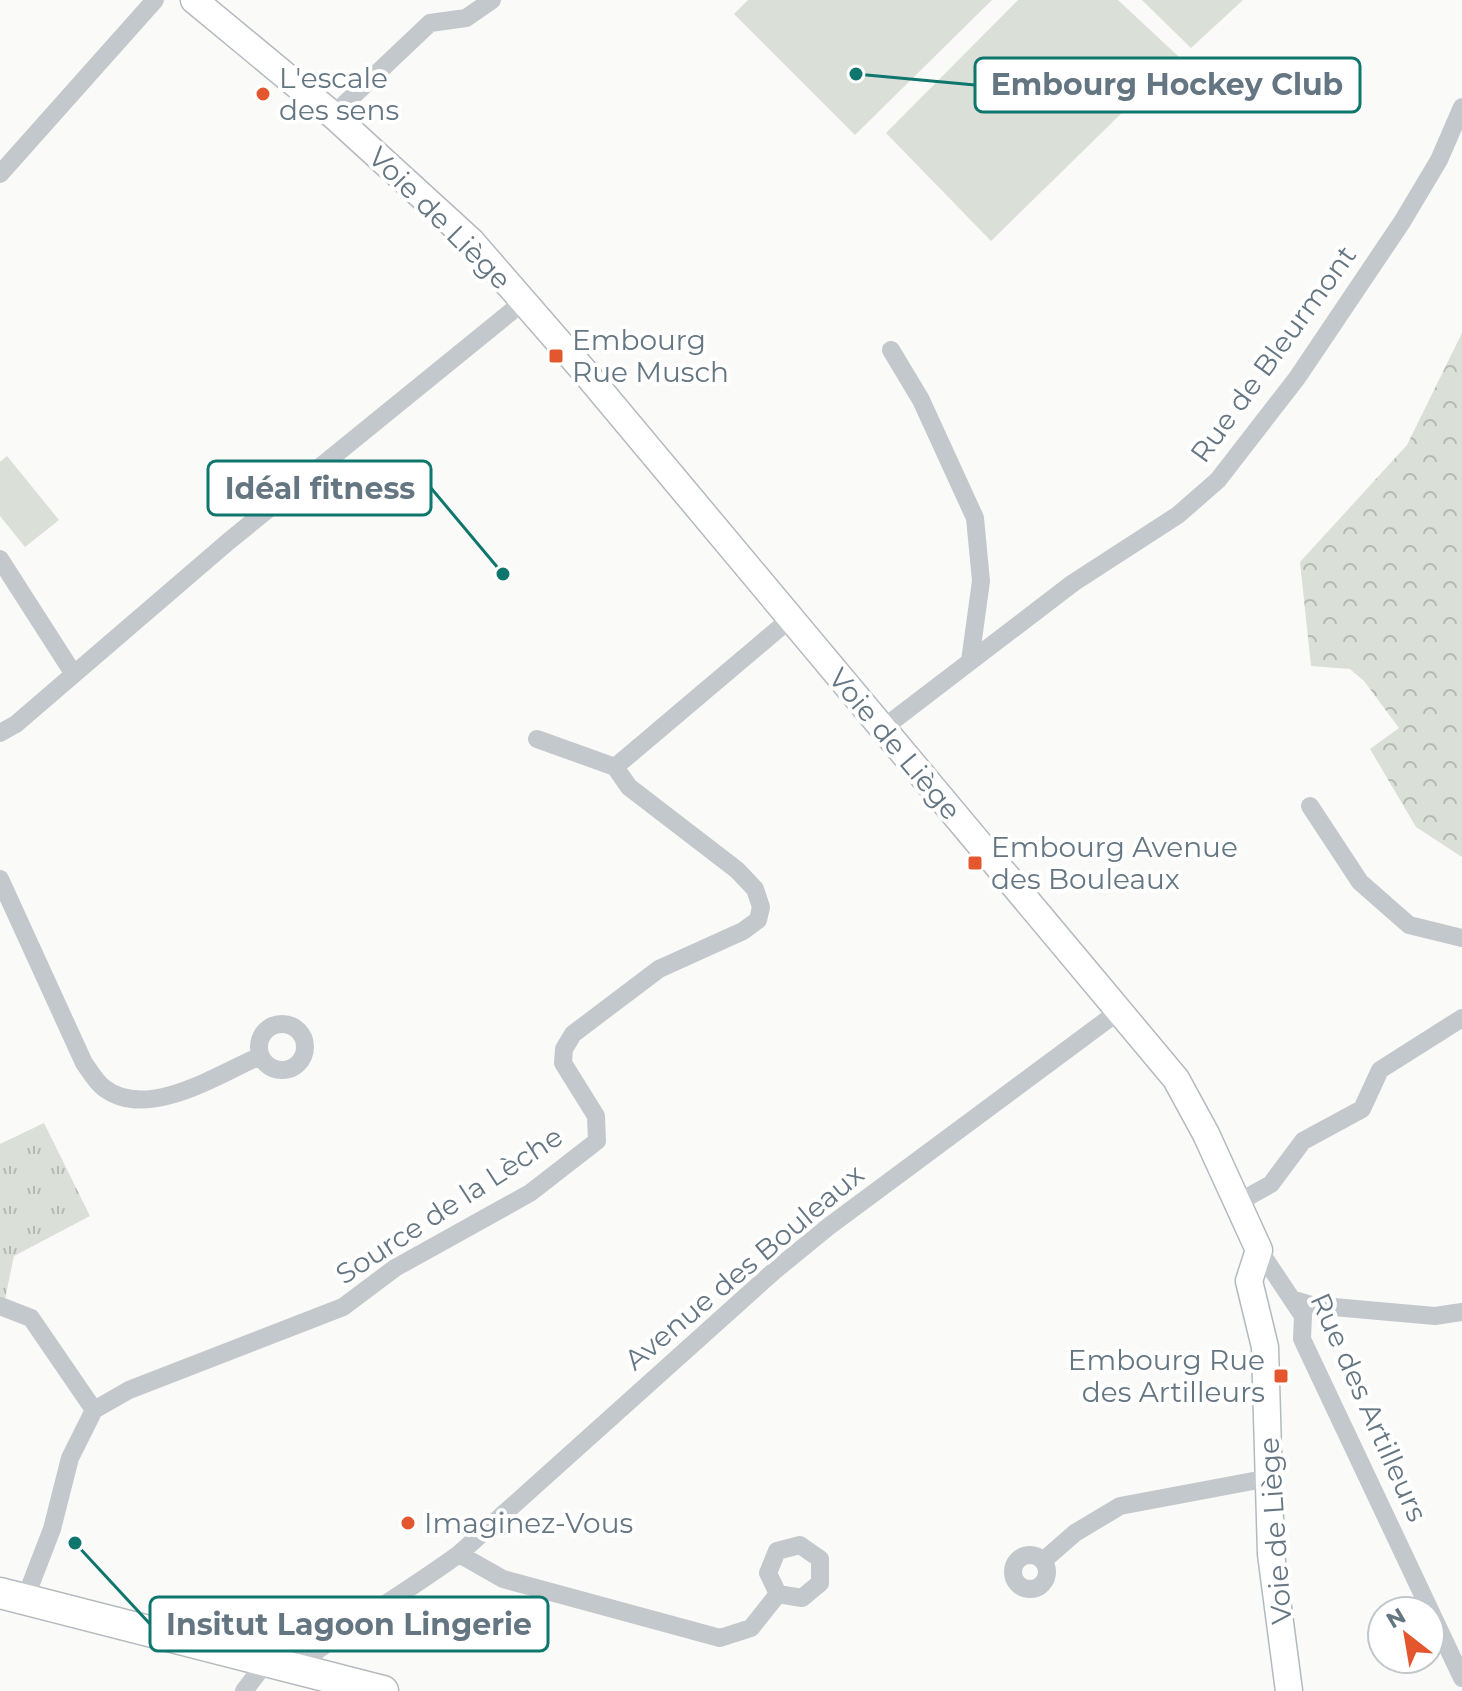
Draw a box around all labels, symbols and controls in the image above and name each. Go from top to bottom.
callout: Embourg Hockey Club [975,58,1360,112]
place label: L'escale des sens [279,61,399,127]
text: Embourg Hockey Club [991,66,1343,103]
marker: L'escale des sens [254,85,272,103]
street label: Voie de Liège [362,140,518,296]
street label: Rue de Bleurmont [1183,239,1363,469]
place label: Embourg Rue Musch [572,323,729,389]
marker: Embourg Rue Musch [547,347,565,365]
callout: Idéal fitness [208,461,431,515]
text: Idéal fitness [225,470,415,507]
street label: Voie de Liège [822,661,968,827]
place label: Embourg Avenue des Bouleaux [991,830,1238,896]
marker: Embourg Avenue des Bouleaux [966,854,984,872]
street label: Source de la Lèche [329,1119,569,1291]
street label: Avenue des Bouleaux [618,1157,871,1377]
street label: Rue des Artilleurs [1303,1288,1435,1526]
place label: Embourg Rue des Artilleurs [1068,1343,1265,1409]
marker: Embourg Rue des Artilleurs [1272,1367,1290,1385]
street label: Voie de Liège [1251,1436,1299,1626]
place label: Imaginez-Vous [424,1506,633,1540]
marker: Imaginez-Vous [399,1514,417,1532]
north arrow [1366,1595,1446,1675]
callout: Insitut Lagoon Lingerie [150,1597,548,1651]
text: N [1381,1602,1411,1634]
text: Insitut Lagoon Lingerie [166,1606,532,1643]

